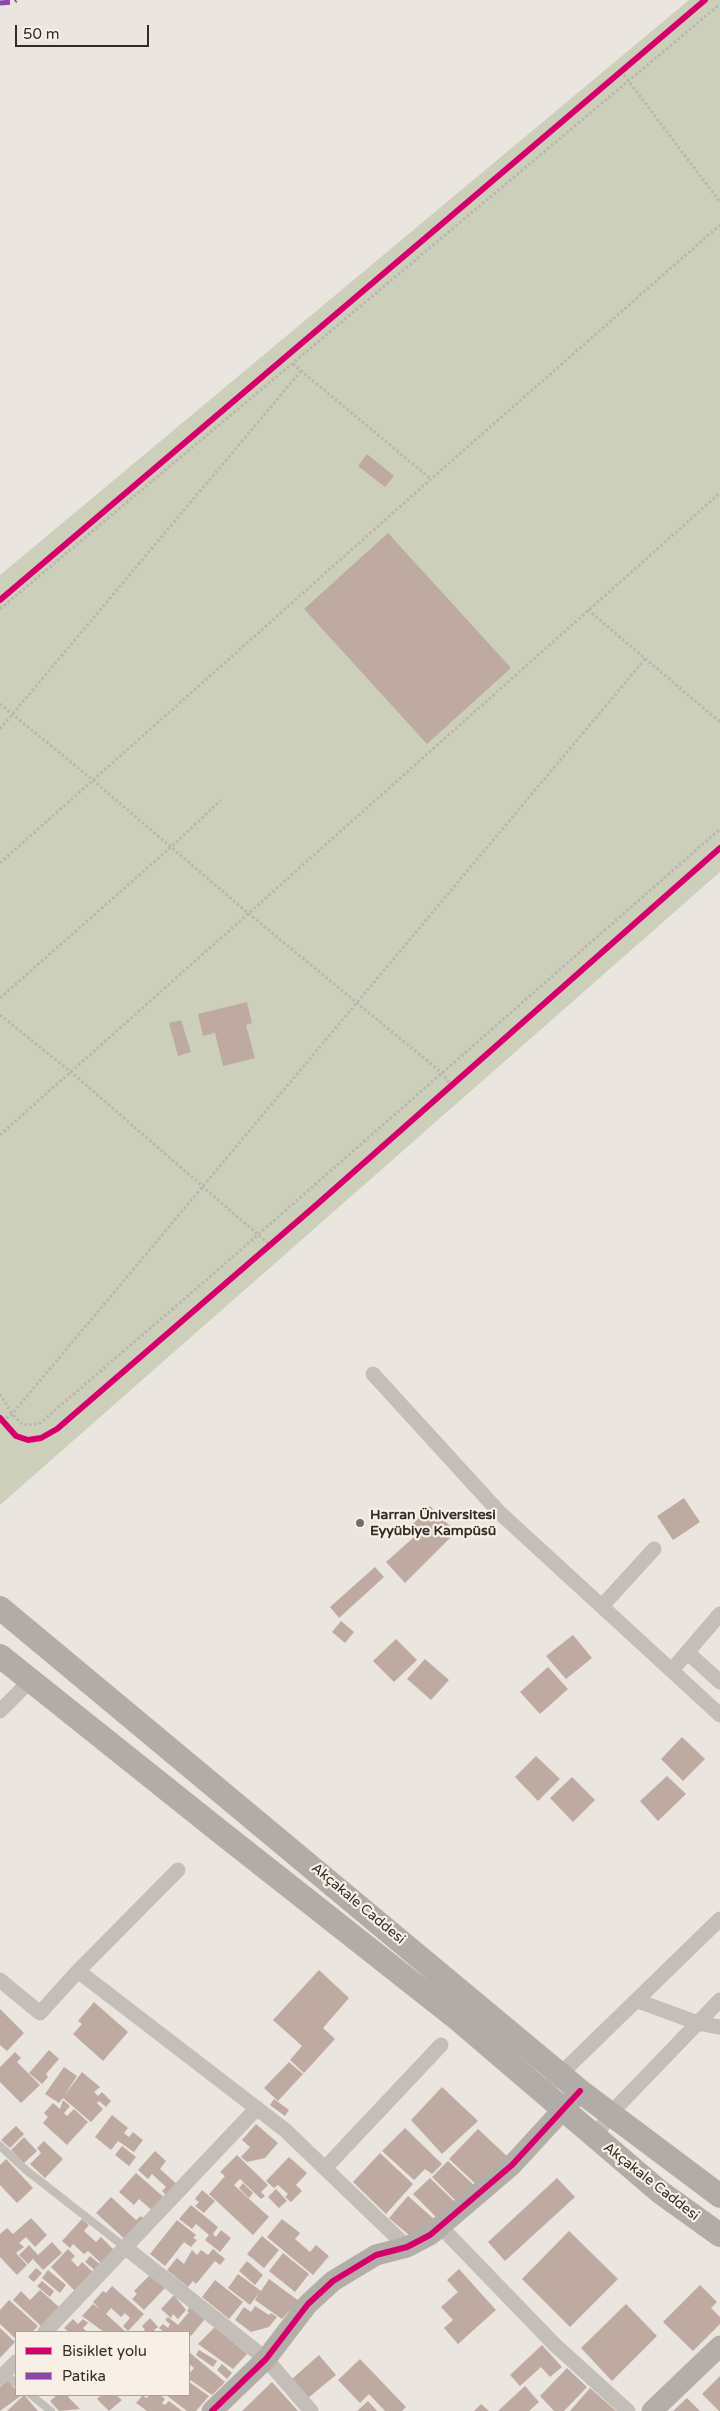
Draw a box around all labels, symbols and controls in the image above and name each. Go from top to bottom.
scale bar [18,15,151,47]
text: 50 m [23,25,60,43]
place label: Harran Üniversitesi Eyyübiye Kampüsü [370,1507,496,1540]
marker: Harran Üniversitesi Eyyübiye Kampüsü [354,1517,366,1529]
street label: Akçakale Caddesi [308,1860,408,1948]
street label: Akçakale Caddesi [600,2139,702,2225]
legend [15,2331,190,2396]
text: Bisiklet yolu [62,2342,147,2360]
text: Patika [62,2367,106,2385]

